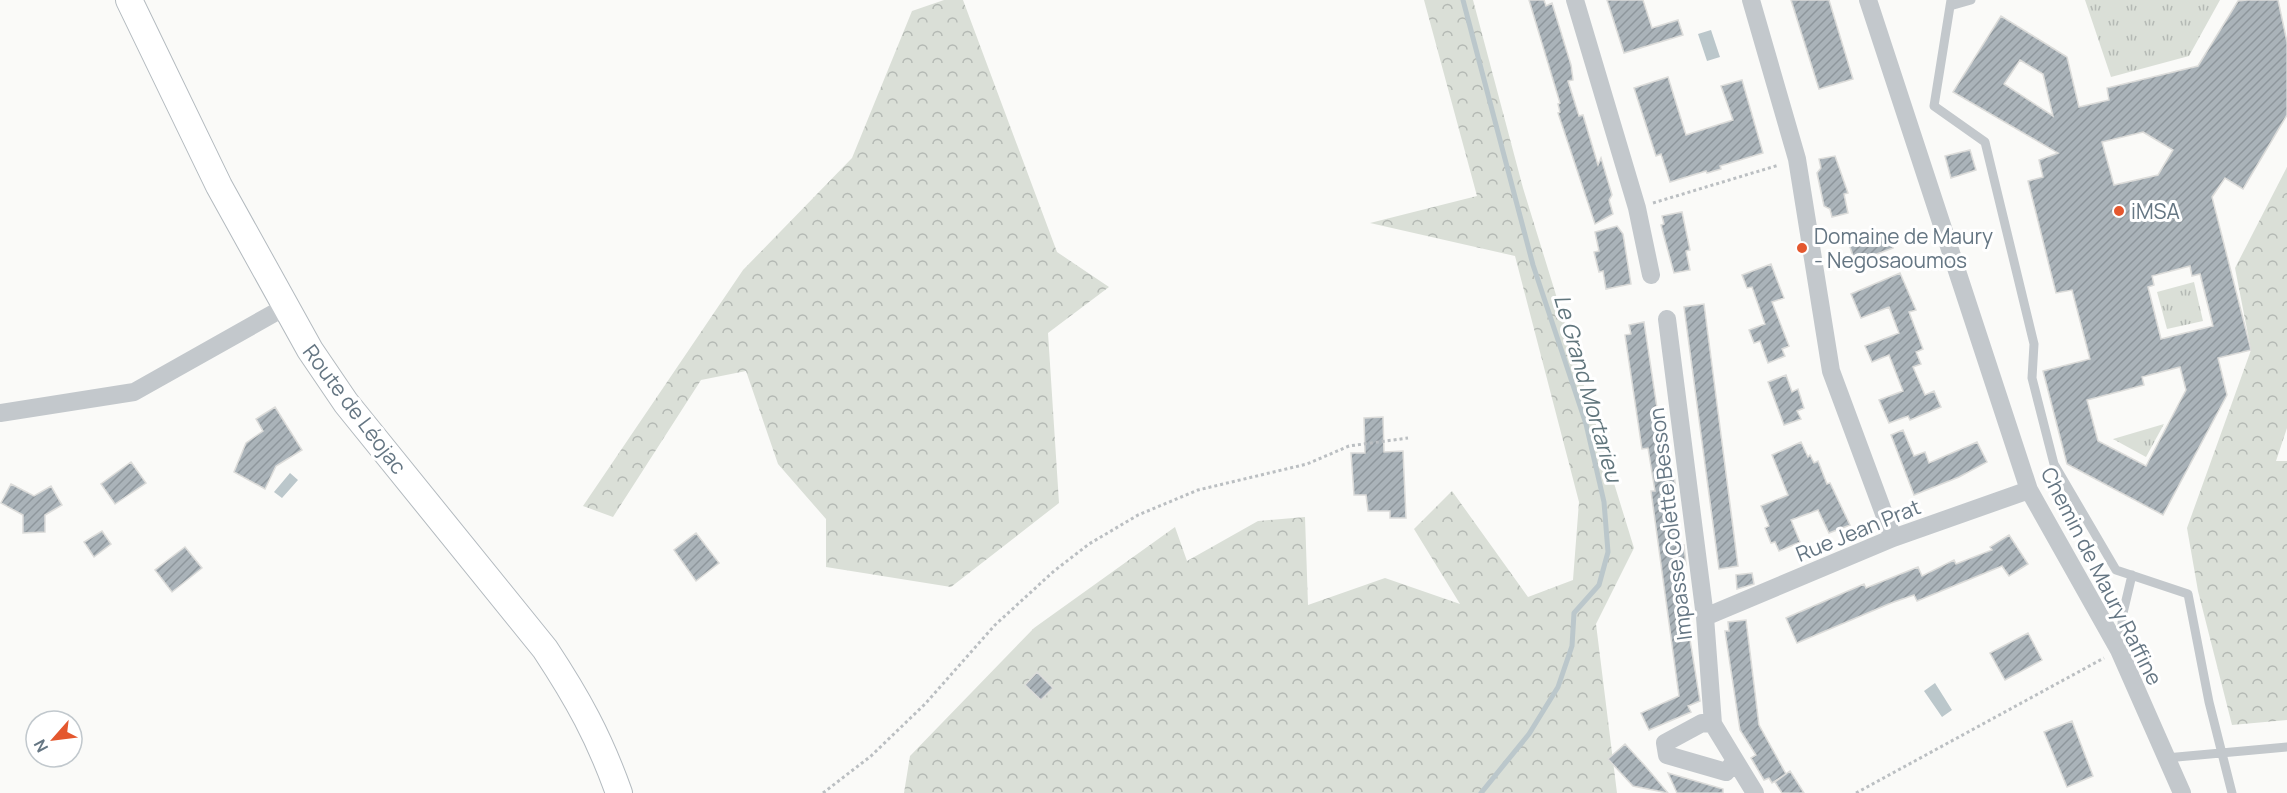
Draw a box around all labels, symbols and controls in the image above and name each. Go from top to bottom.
place label: iMSA [2131,197,2180,225]
marker: iMSA [2112,204,2126,218]
place label: Domaine de Maury - Negosaoumos [1814,222,1993,274]
marker: Domaine de Maury - Negosaoumos [1795,241,1809,255]
water label: Le Grand Mortarieu [1547,291,1630,487]
street label: Route de Léojac [297,338,413,480]
street label: Impasse Colette Besson [1642,406,1698,642]
street label: Chemin de Maury Raffine [2035,462,2169,690]
street label: Rue Jean Prat [1791,492,1925,568]
north arrow [24,709,84,769]
text: N [28,736,53,756]

